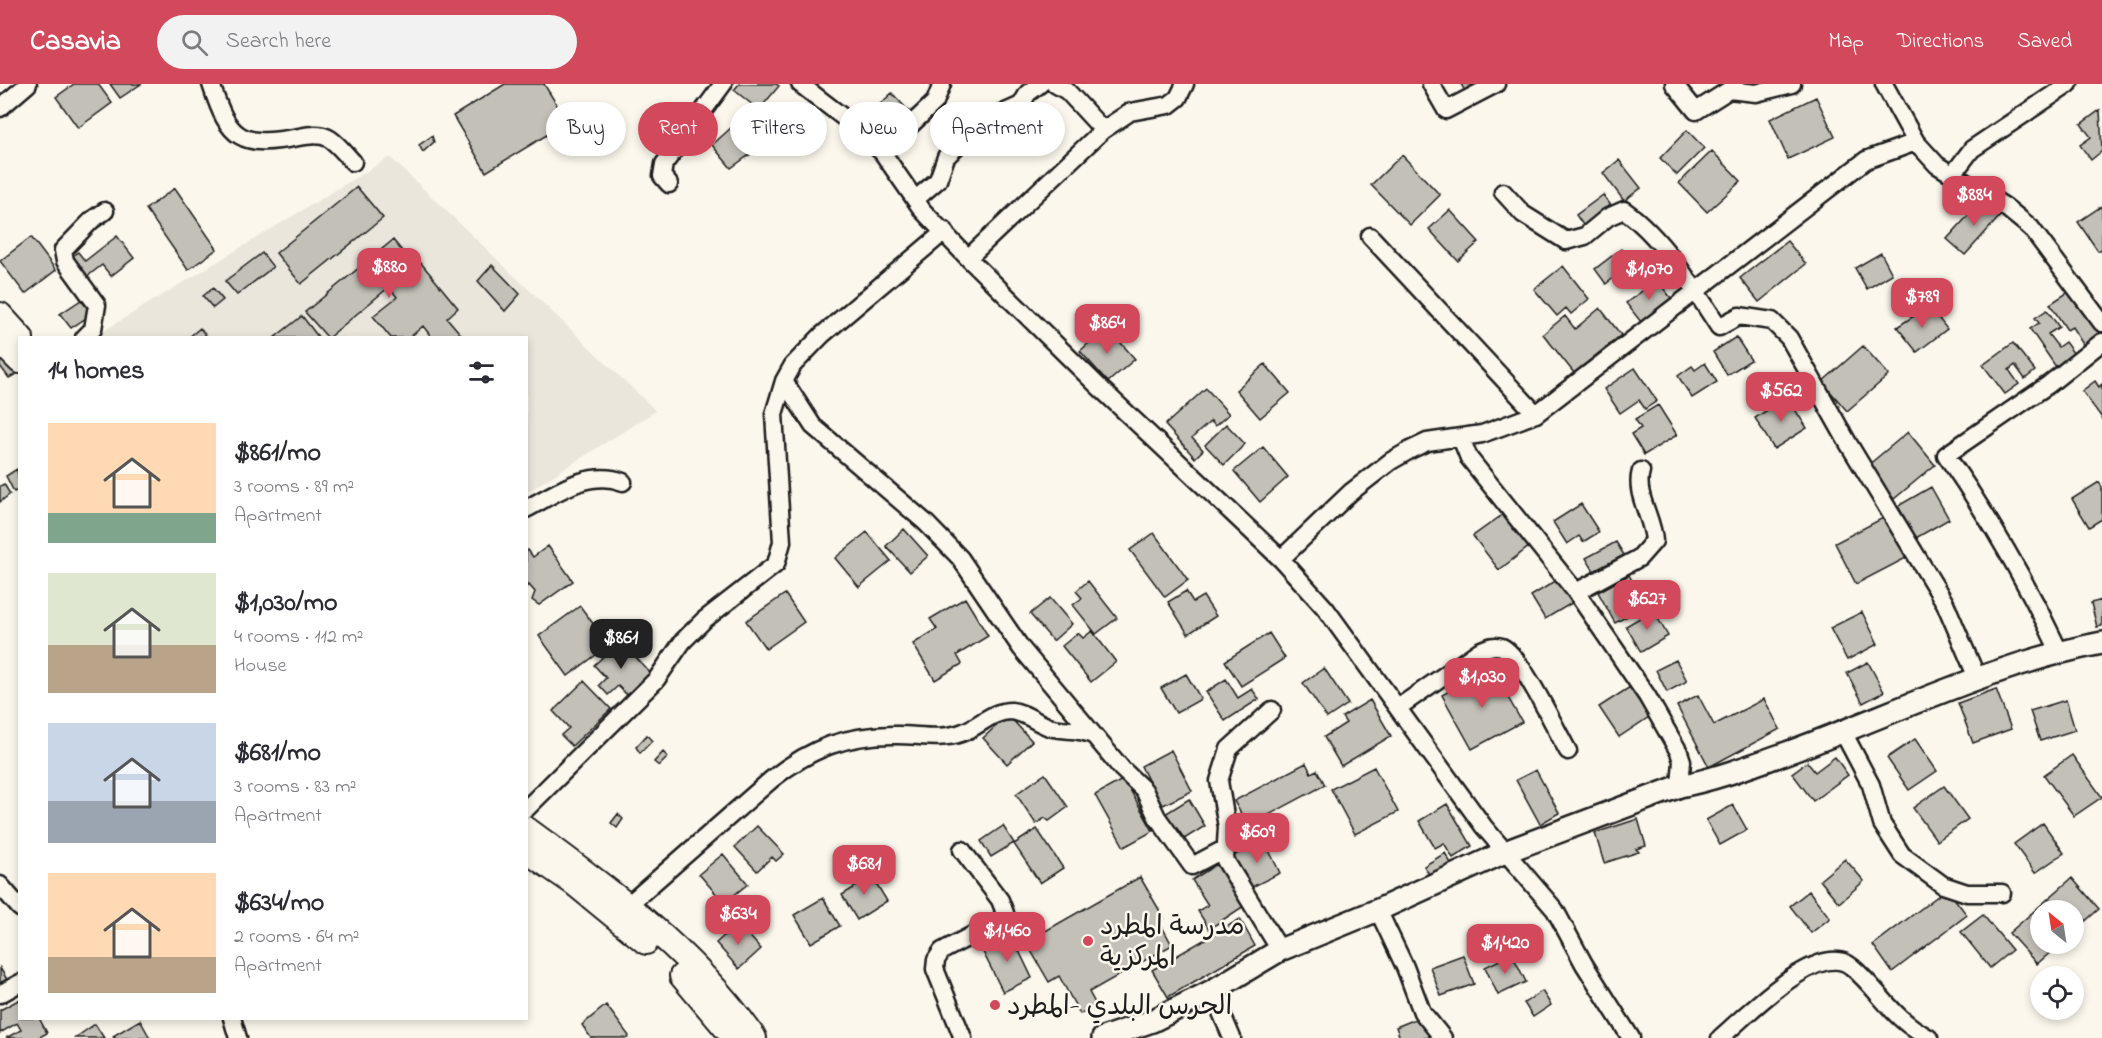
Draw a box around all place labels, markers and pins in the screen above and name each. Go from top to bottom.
pin: $884 [1938,176,2010,227]
pin: $880 [353,248,425,299]
pin: $1,070 [1600,250,1698,301]
pin: $789 [1886,278,1958,329]
pin: $864 [1071,304,1143,355]
pin: $562 [1745,372,1817,423]
pin: $627 [1611,580,1683,631]
pin: $861 [585,619,657,670]
pin: $1,030 [1433,658,1531,709]
pin: $609 [1221,813,1293,864]
pin: $681 [828,845,900,896]
pin: $634 [702,895,774,946]
place label: مدرسة المطرد المركزية [1100,908,1245,978]
pin: $1,460 [958,912,1056,963]
pin: $1,420 [1456,924,1554,975]
marker: مدرسة المطرد المركزية [1081,934,1095,948]
place label: الحرس البلدي -المطرد [1007,988,1232,1027]
marker: الحرس البلدي -المطرد [988,998,1002,1012]

